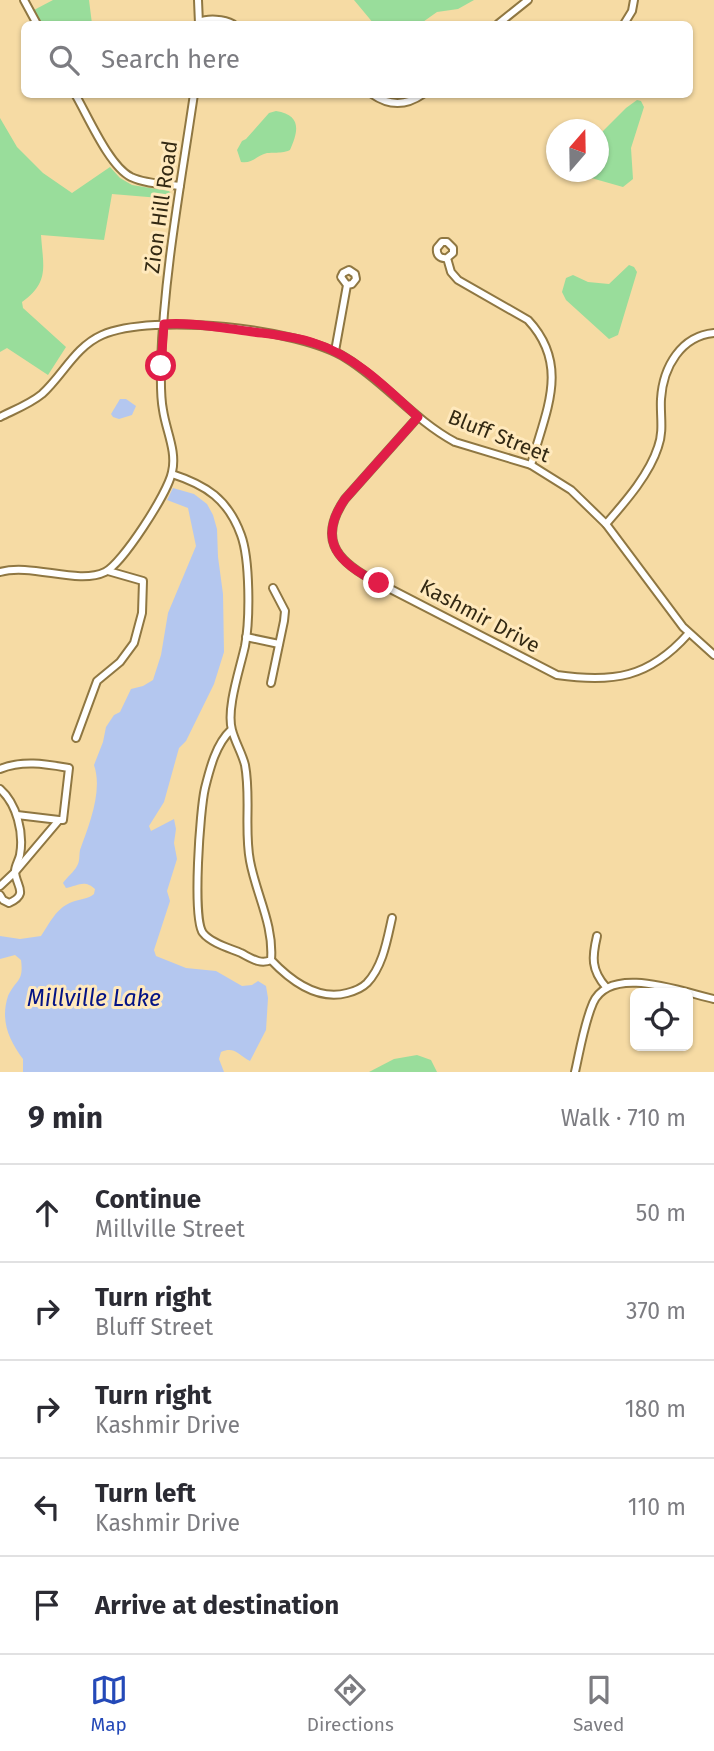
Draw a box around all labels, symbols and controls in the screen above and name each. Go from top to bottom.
search box [21,21,693,98]
icon: search [45,41,83,79]
text: Search here [101,44,240,75]
north arrow [546,119,609,182]
street label: Zion Hill Road [139,139,183,275]
route start [145,350,176,381]
street label: Bluff Street [444,404,554,468]
route end [363,567,394,598]
street label: Kashmir Drive [415,573,545,659]
water label: Millville Lake [27,984,161,1012]
map controls [630,988,693,1051]
button: locate [630,988,693,1051]
text: 9 min [28,1100,103,1136]
text: Walk · 710 m [561,1104,686,1132]
text: Continue [95,1184,201,1215]
icon: ahead [28,1194,66,1232]
text: 50 m [636,1199,686,1227]
text: Millville Street [95,1215,245,1243]
text: Turn right [95,1282,212,1313]
icon: right [28,1292,66,1330]
text: 370 m [626,1297,686,1325]
text: Bluff Street [95,1313,213,1341]
text: Turn right [95,1380,212,1411]
icon: right [28,1390,66,1428]
text: 180 m [625,1395,686,1423]
text: Kashmir Drive [95,1411,240,1439]
text: Turn left [95,1478,196,1509]
icon: left [28,1488,66,1526]
text: 110 m [628,1493,686,1521]
text: Kashmir Drive [95,1509,240,1537]
icon: arrive [28,1586,66,1624]
text: Arrive at destination [95,1590,339,1621]
tab: Map [90,1671,128,1736]
tab: Directions [307,1671,394,1736]
tab: Saved [573,1671,624,1736]

